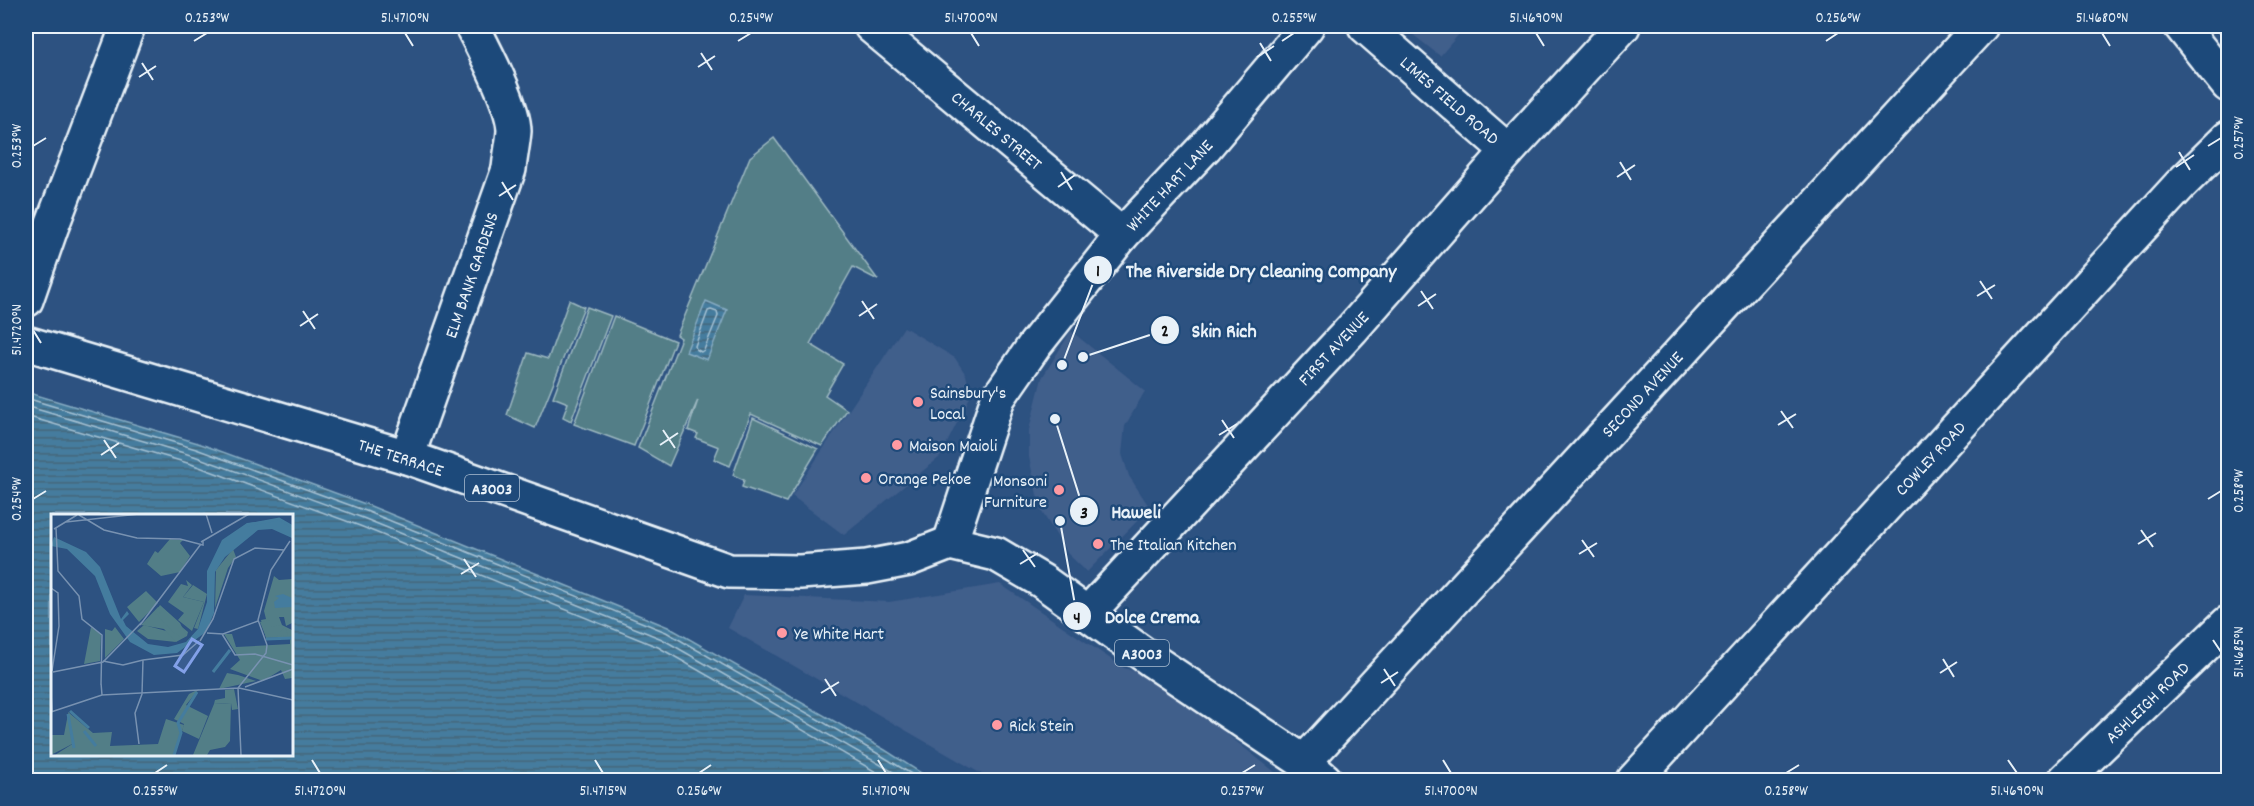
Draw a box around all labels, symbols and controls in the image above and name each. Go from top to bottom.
text: 0.253°W [185,8,230,30]
text: 51.4710°N [381,8,429,30]
text: 0.254°W [729,8,773,30]
text: 51.4700°N [944,8,998,30]
text: 0.255°W [1272,8,1317,30]
text: 51.4690°N [1509,8,1563,30]
text: 0.256°W [1816,8,1861,30]
text: 51.4680°N [2076,8,2128,30]
street label: LIMES FIELD ROAD [1393,52,1504,152]
street label: CHARLES STREET [945,86,1046,177]
text: 0.257°W [2229,116,2251,160]
text: 0.253°W [7,123,29,168]
street label: WHITE HART LANE [1121,135,1220,238]
street label: ELM BANK GARDENS [440,209,507,342]
callout: The Riverside Dry Cleaning Company [1083,251,1408,289]
text: The Riverside Dry Cleaning Company [1126,259,1397,287]
text: 1 [1096,260,1100,285]
text: 51.4720°N [7,304,29,356]
street label: FIRST AVENUE [1294,307,1376,393]
callout: Skin Rich [1150,311,1269,349]
text: Skin Rich [1191,319,1257,347]
text: 2 [1161,320,1169,345]
street label: SECOND AVENUE [1597,347,1690,444]
place label: Sainsbury's Local [930,382,1006,428]
marker: Sainsbury's Local [911,395,925,409]
street label: COWLEY ROAD [1891,417,1973,503]
street label: THE TERRACE [354,434,446,485]
place label: Maison Maioli [909,435,997,460]
marker: Maison Maioli [890,438,904,452]
place label: Orange Pekoe [878,468,971,493]
text: 0.258°W [2229,469,2251,513]
place label: Monsoni Furniture [984,470,1047,516]
marker: Orange Pekoe [859,471,873,485]
road number: A3003 [465,475,519,501]
text: 0.254°W [7,477,29,521]
marker: Monsoni Furniture [1052,483,1066,497]
callout: Haweli [1069,492,1173,530]
text: Haweli [1111,500,1161,528]
text: 3 [1080,502,1088,527]
inset map [51,514,292,755]
place label: The Italian Kitchen [1110,534,1237,559]
marker: The Italian Kitchen [1091,537,1105,551]
callout: Dolce Crema [1062,597,1211,635]
text: Dolce Crema [1105,605,1200,633]
text: 4 [1073,607,1081,632]
place label: Ye White Hart [794,623,885,648]
marker: Ye White Hart [775,626,789,640]
text: 51.4685°N [2229,626,2251,678]
road number: A3003 [1115,640,1169,666]
street label: ASHLEIGH ROAD [2101,657,2197,751]
place label: Rick Stein [1009,715,1074,740]
marker: Rick Stein [990,718,1004,732]
text: 0.255°W [133,781,178,803]
text: 51.4720°N [294,781,346,803]
text: 51.4715°N [579,781,627,803]
text: 0.256°W [677,781,722,803]
text: 51.4710°N [862,781,910,803]
text: 0.257°W [1220,781,1264,803]
text: 51.4700°N [1424,781,1478,803]
text: 0.258°W [1764,781,1808,803]
text: 51.4690°N [1990,781,2044,803]

